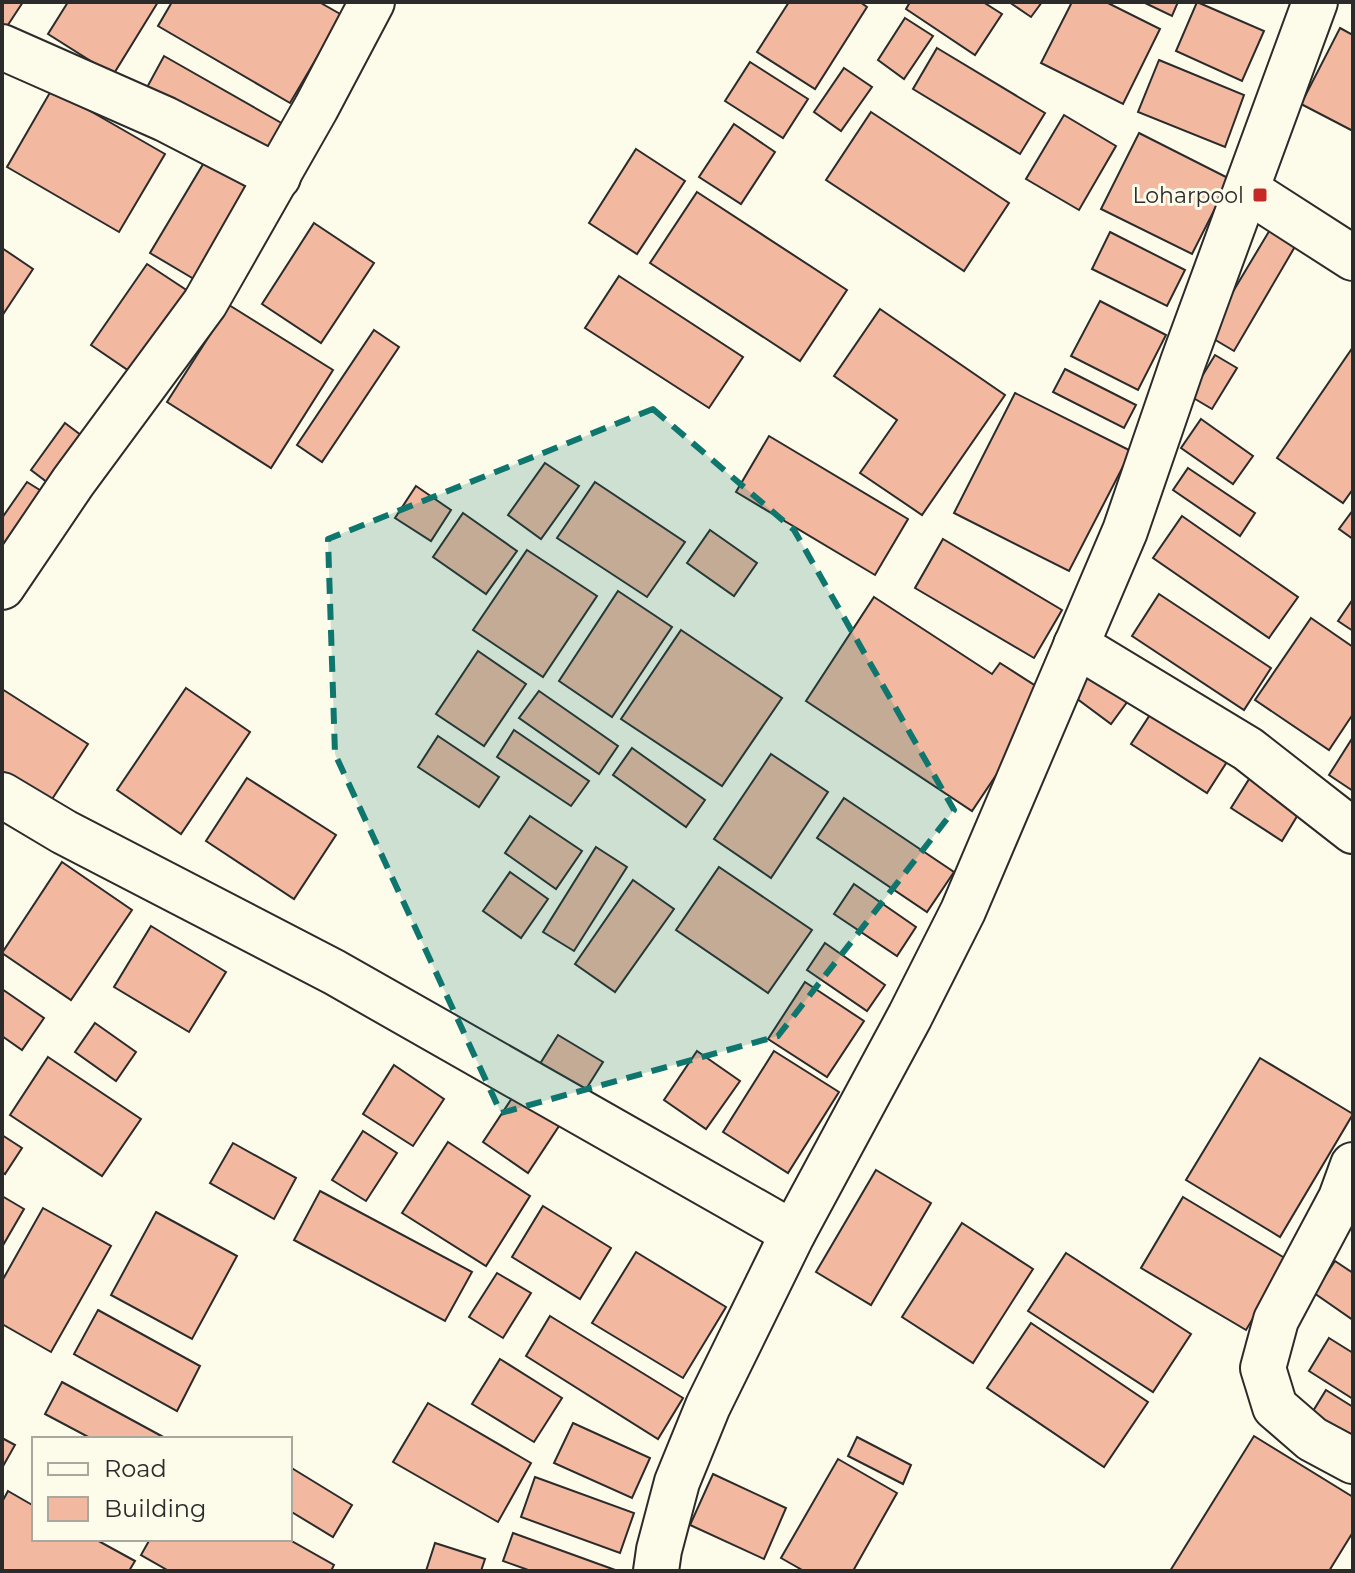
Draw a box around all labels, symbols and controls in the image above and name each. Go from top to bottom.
place label: Loharpool [1132,182,1244,209]
marker: Loharpool [1251,186,1269,204]
legend [32,1437,292,1541]
text: Road [104,1454,167,1483]
text: Building [104,1494,207,1523]

